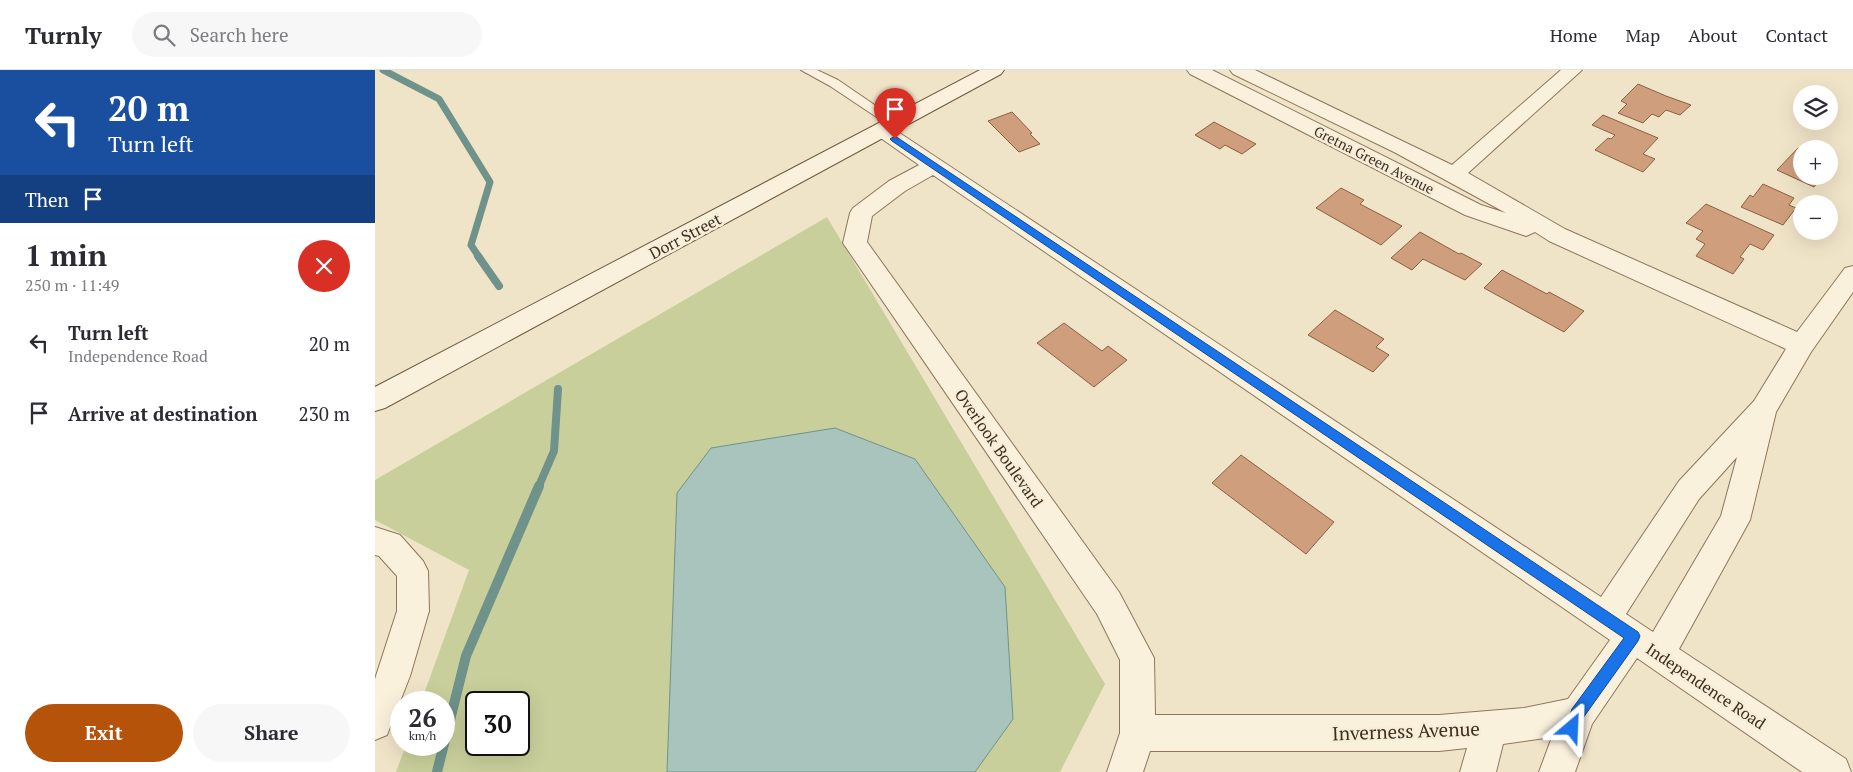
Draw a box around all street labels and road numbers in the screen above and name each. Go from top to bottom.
street label: Gretna Green Avenue [1311,121,1438,198]
street label: Dorr Street [645,208,725,264]
street label: Overlook Boulevard [950,384,1048,512]
street label: Independence Road [1642,638,1770,734]
street label: Inverness Avenue [1332,715,1480,746]

